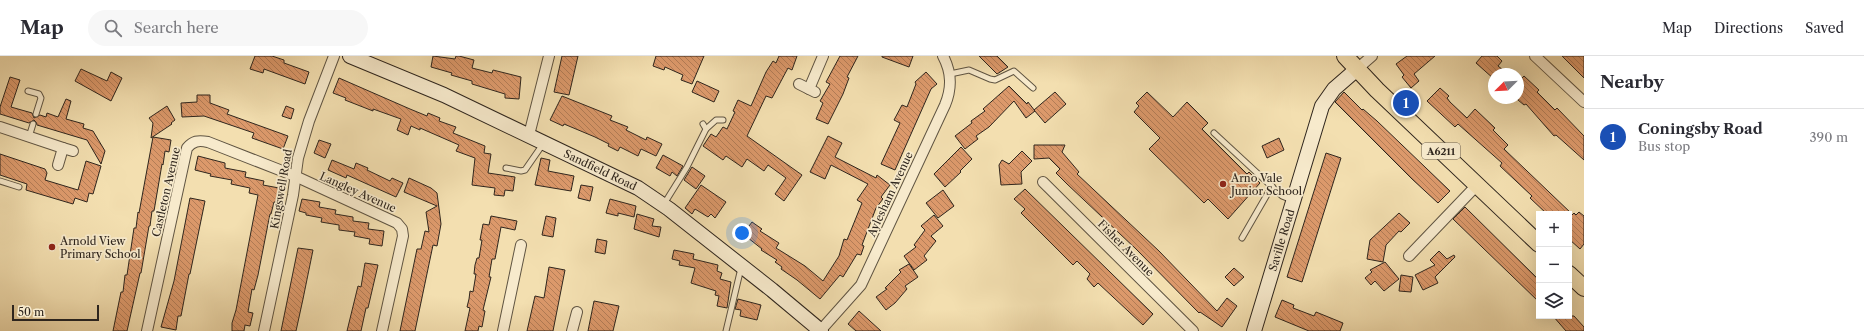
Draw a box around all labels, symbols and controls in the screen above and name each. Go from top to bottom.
search box [88,10,368,46]
text: Map [20,16,64,39]
icon: search [102,17,124,39]
text: Search here [134,18,219,37]
text: Map [1662,19,1692,37]
text: Directions [1714,19,1783,37]
text: Saved [1805,19,1844,37]
north arrow [1488,68,1524,104]
text: Nearby [1600,72,1664,92]
pin: 1 [1393,88,1419,118]
text: Coningsby Road [1638,119,1763,138]
text: 1 [1610,129,1616,145]
text: 390 m [1809,129,1848,145]
text: Bus stop [1638,138,1690,154]
road number: A6211 [1422,143,1460,159]
street label: Castleton Avenue [149,146,183,238]
street label: Sandfield Road [561,146,639,193]
street label: Kingswell Road [267,148,295,230]
street label: Aylesham Avenue [864,149,916,240]
street label: Langley Avenue [318,169,398,215]
place label: Arno Vale Junior School [1229,171,1303,198]
marker: Arno Vale Junior School [1218,179,1228,189]
street label: Saville Road [1265,207,1298,273]
map controls [1536,211,1572,319]
button: + [1536,211,1572,247]
street label: Fisher Avenue [1095,217,1157,279]
your location [732,223,752,243]
place label: Arnold View Primary School [59,234,141,261]
marker: Arnold View Primary School [47,242,57,252]
button: − [1536,247,1572,283]
button: layers [1536,283,1572,319]
scale bar [12,303,99,322]
text: 50 m [18,305,44,319]

